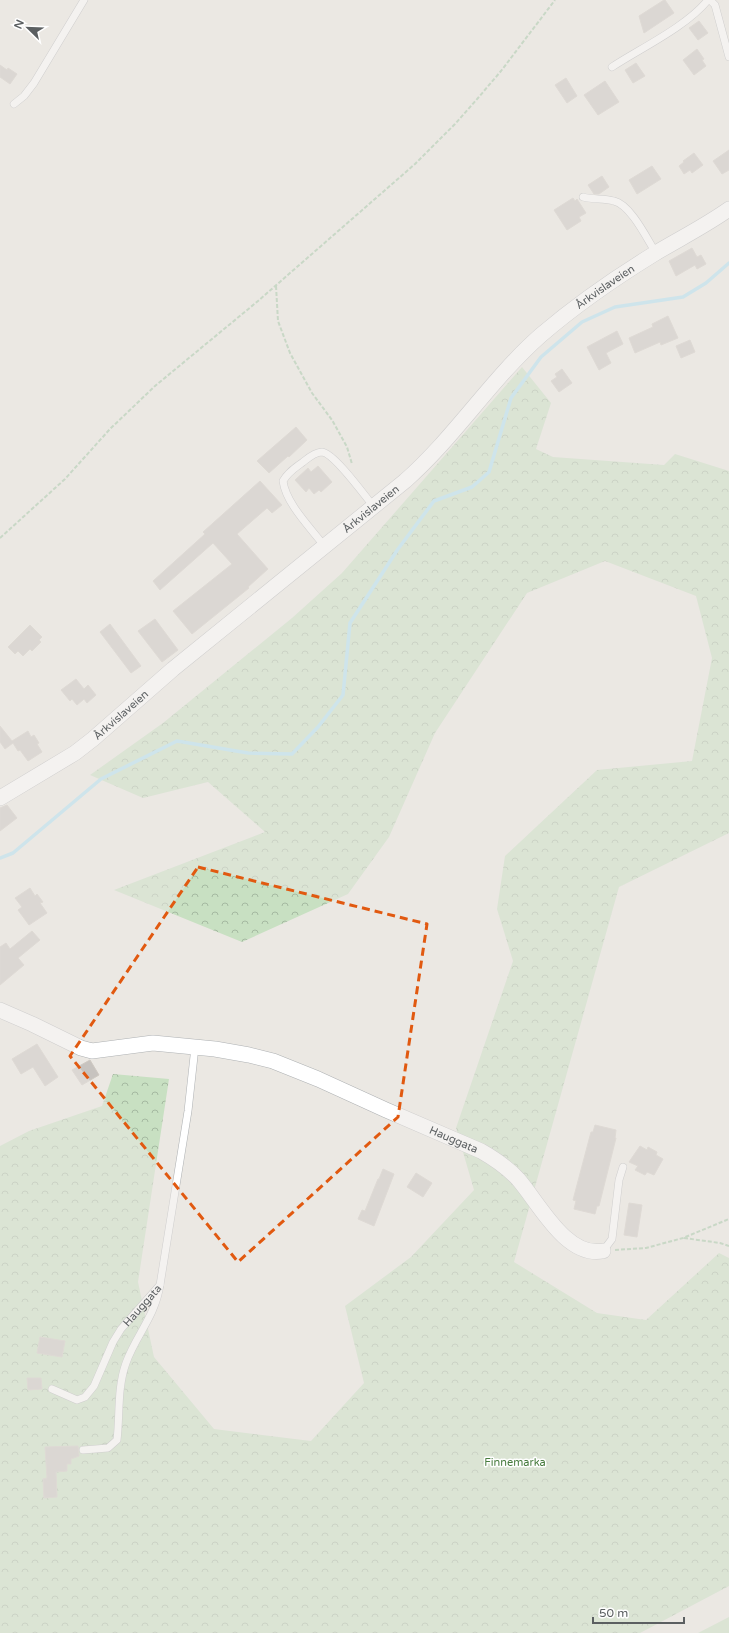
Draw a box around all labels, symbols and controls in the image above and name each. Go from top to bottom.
north arrow [8,8,48,48]
text: N [12,18,27,31]
street label: Årkvislaveien [572,262,637,312]
street label: Årkvislaveien [339,482,401,536]
street label: Årkvislaveien [90,687,151,742]
street label: Hauggata [428,1123,480,1155]
street label: Hauggata [120,1282,164,1329]
park label: Finnemarka [484,1456,546,1469]
scale bar [593,1599,684,1625]
text: 50 m [599,1606,628,1620]

